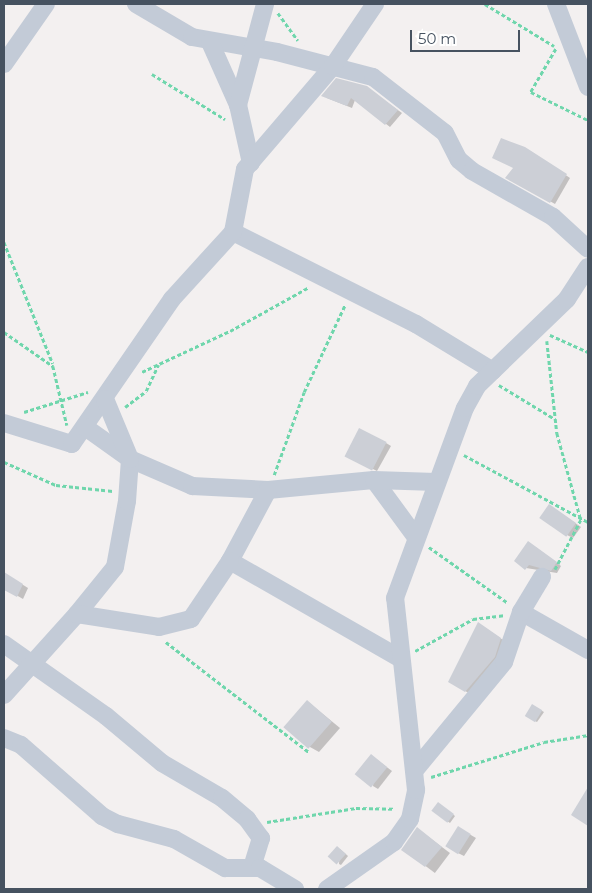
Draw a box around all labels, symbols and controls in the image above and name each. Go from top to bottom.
scale bar [412,20,522,52]
text: 50 m [418,29,456,48]

